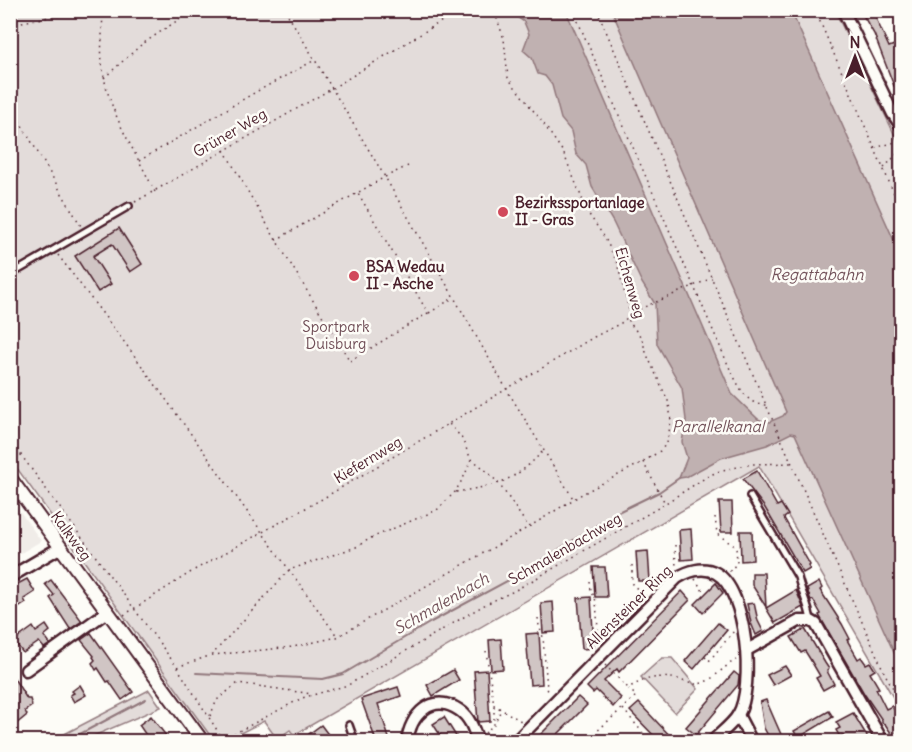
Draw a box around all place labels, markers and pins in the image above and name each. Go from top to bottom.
place label: Bezirkssportanlage II - Gras [515,193,645,229]
marker: Bezirkssportanlage II - Gras [496,205,510,219]
place label: BSA Wedau II - Asche [366,257,445,293]
marker: BSA Wedau II - Asche [347,269,361,283]

